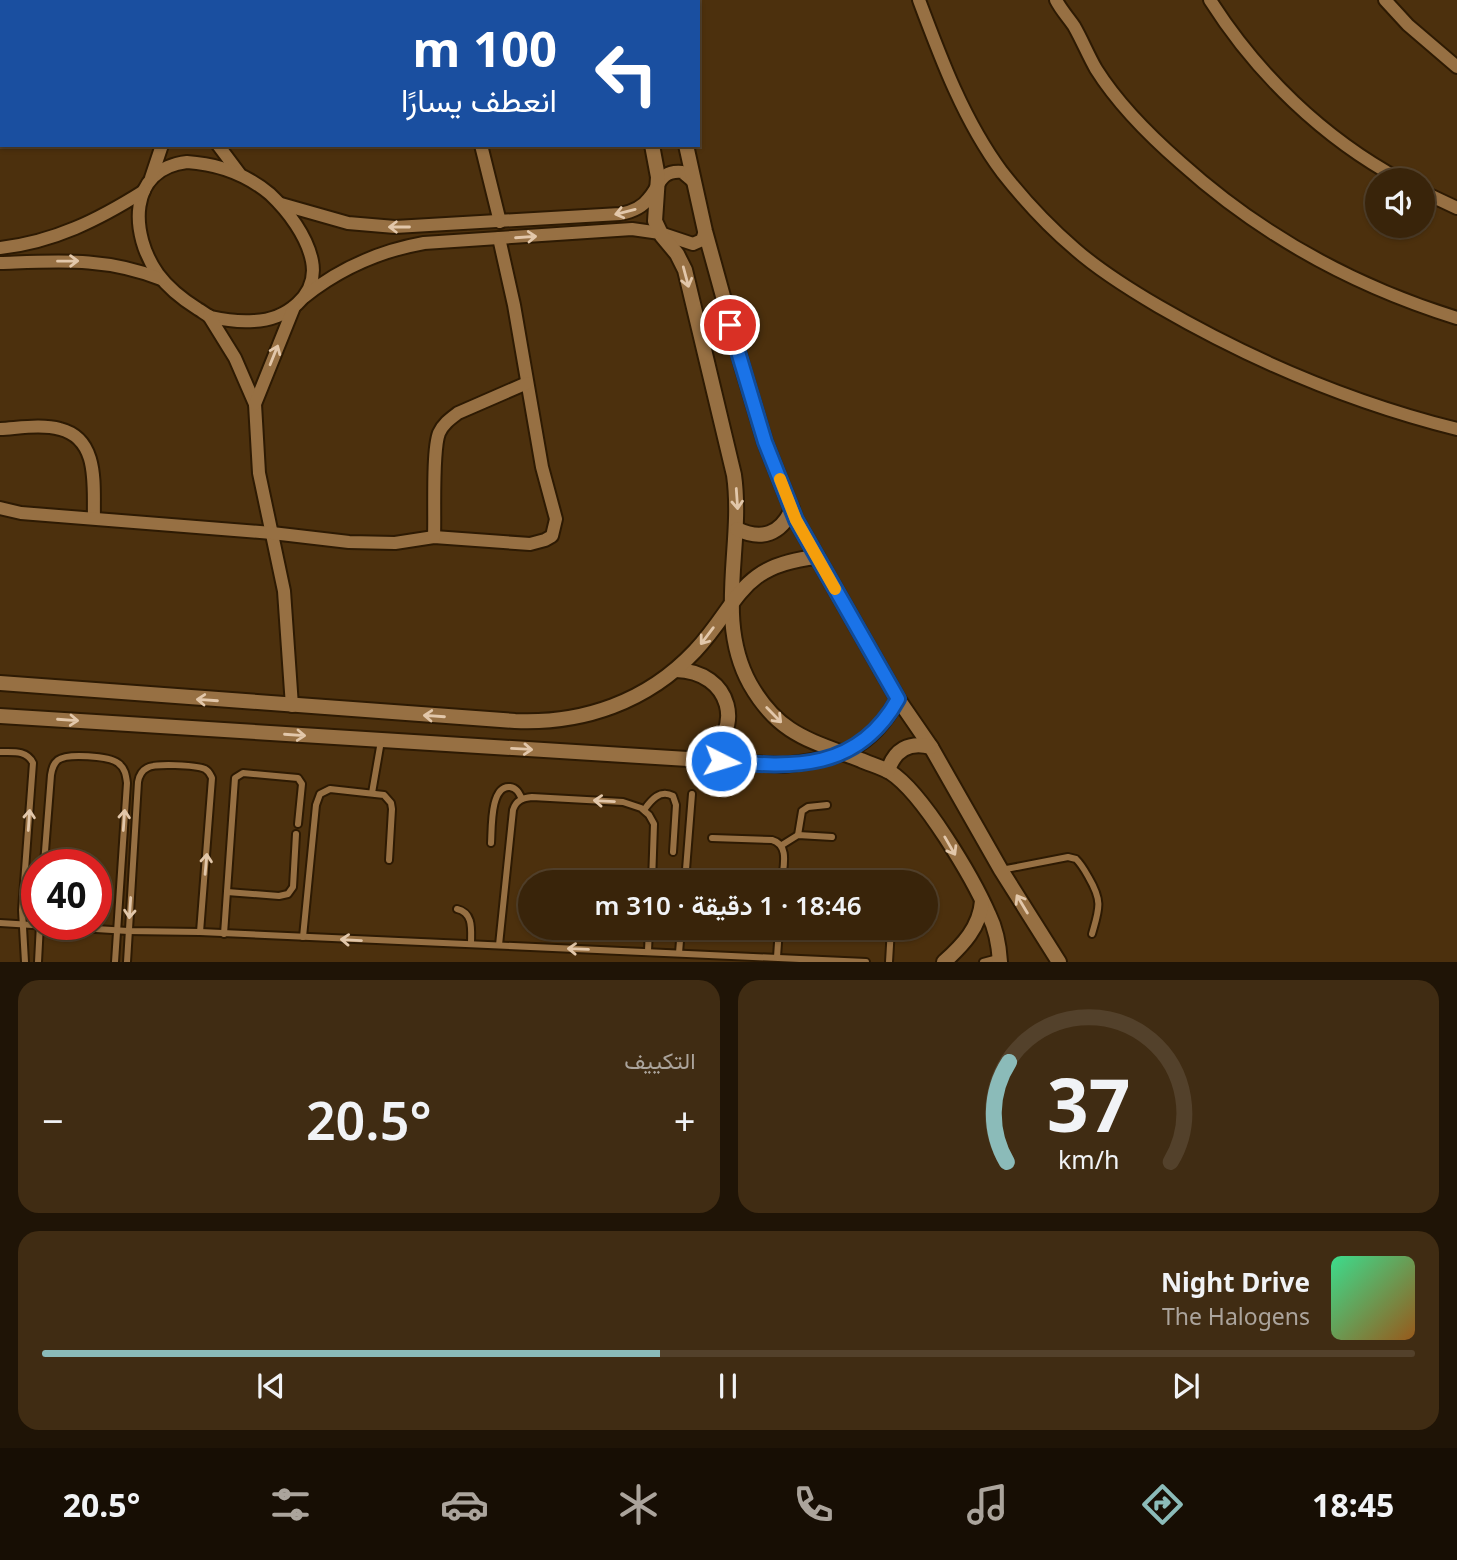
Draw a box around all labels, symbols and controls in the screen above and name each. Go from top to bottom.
text: 100 m [412,15,557,81]
icon: left [581,28,672,119]
text: انعطف يسارًا [401,78,557,121]
map controls [1365,168,1435,238]
button: sound [1365,168,1435,238]
one-way arrow [615,206,637,219]
one-way arrow [387,220,410,234]
one-way arrow [515,230,538,243]
one-way arrow [56,254,79,267]
one-way arrow [680,265,693,288]
pin [700,295,760,355]
icon: arrive [711,306,749,344]
one-way arrow [268,345,281,367]
one-way arrow [731,487,744,510]
one-way arrow [700,626,715,645]
one-way arrow [196,693,219,706]
one-way arrow [765,706,782,723]
one-way arrow [423,709,445,722]
one-way arrow [56,714,79,727]
position arrow [684,724,758,798]
one-way arrow [283,729,306,742]
one-way arrow [510,743,533,756]
one-way arrow [593,794,616,807]
one-way arrow [23,809,36,832]
one-way arrow [118,809,131,832]
one-way arrow [943,836,957,856]
speed limit sign: 40 [21,849,112,940]
one-way arrow [200,854,213,876]
text: 18:46 · 1 دقيقة · 310 m [594,887,862,923]
one-way arrow [1015,895,1029,915]
one-way arrow [123,896,136,919]
one-way arrow [339,933,362,946]
one-way arrow [567,942,590,955]
text: التكييف [624,1044,696,1076]
text: 37 [1047,1055,1130,1154]
text: 20.5° [306,1084,432,1155]
text: − [42,1094,64,1146]
text: + [674,1094,696,1146]
text: km/h [1057,1142,1119,1176]
text: Night Drive [1161,1264,1310,1300]
text: The Halogens [1162,1300,1310,1332]
icon: previous [252,1367,290,1405]
icon: pause [709,1367,747,1405]
icon: next [1167,1367,1205,1405]
icon: filters [266,1480,315,1529]
icon: car [440,1480,489,1529]
icon: climate [614,1480,663,1529]
icon: phone [789,1480,838,1529]
icon: music [963,1480,1012,1529]
icon: directions [1138,1480,1187,1529]
text: 20.5° [63,1483,140,1526]
text: 18:45 [1312,1483,1394,1526]

